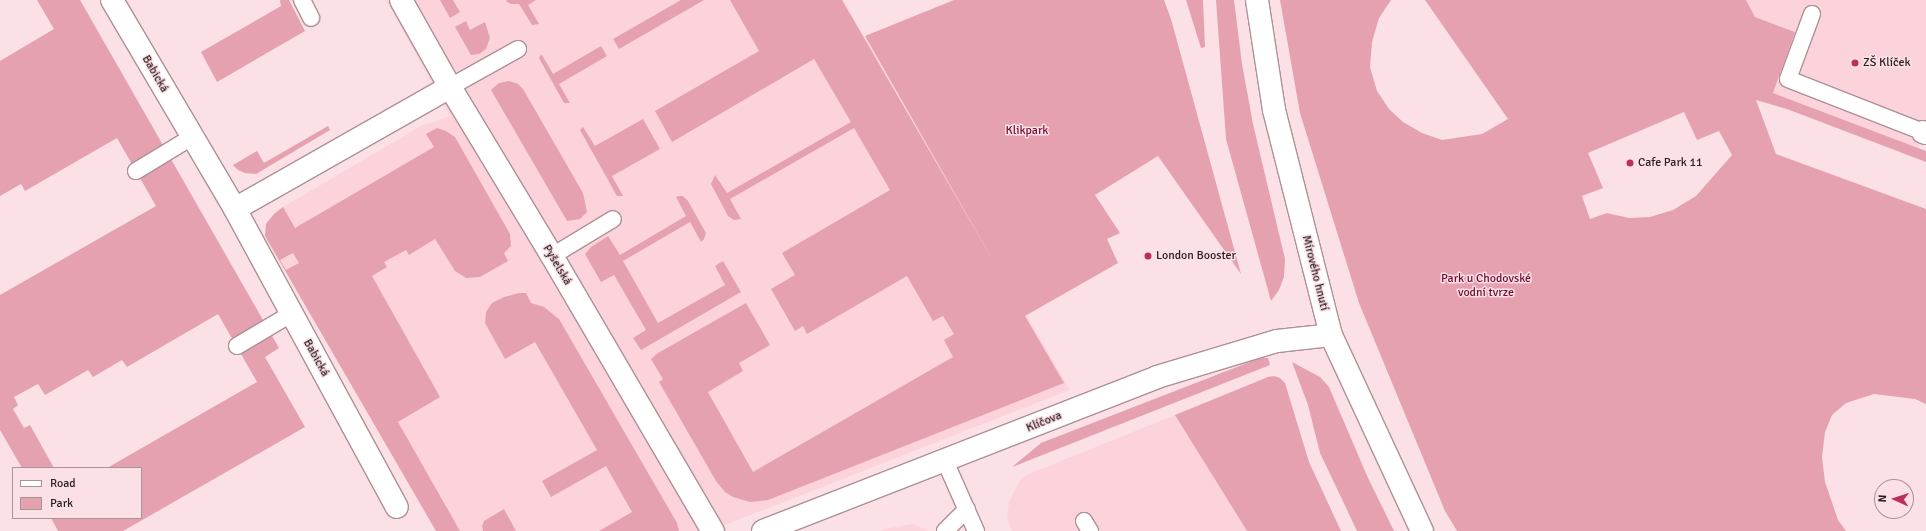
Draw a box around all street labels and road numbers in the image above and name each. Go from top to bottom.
street label: Babická [139,53,171,95]
street label: Mírového hnutí [1299,234,1331,312]
street label: Pyšelská [539,242,575,288]
street label: Babická [300,337,332,379]
street label: Klíčova [1024,408,1064,436]

